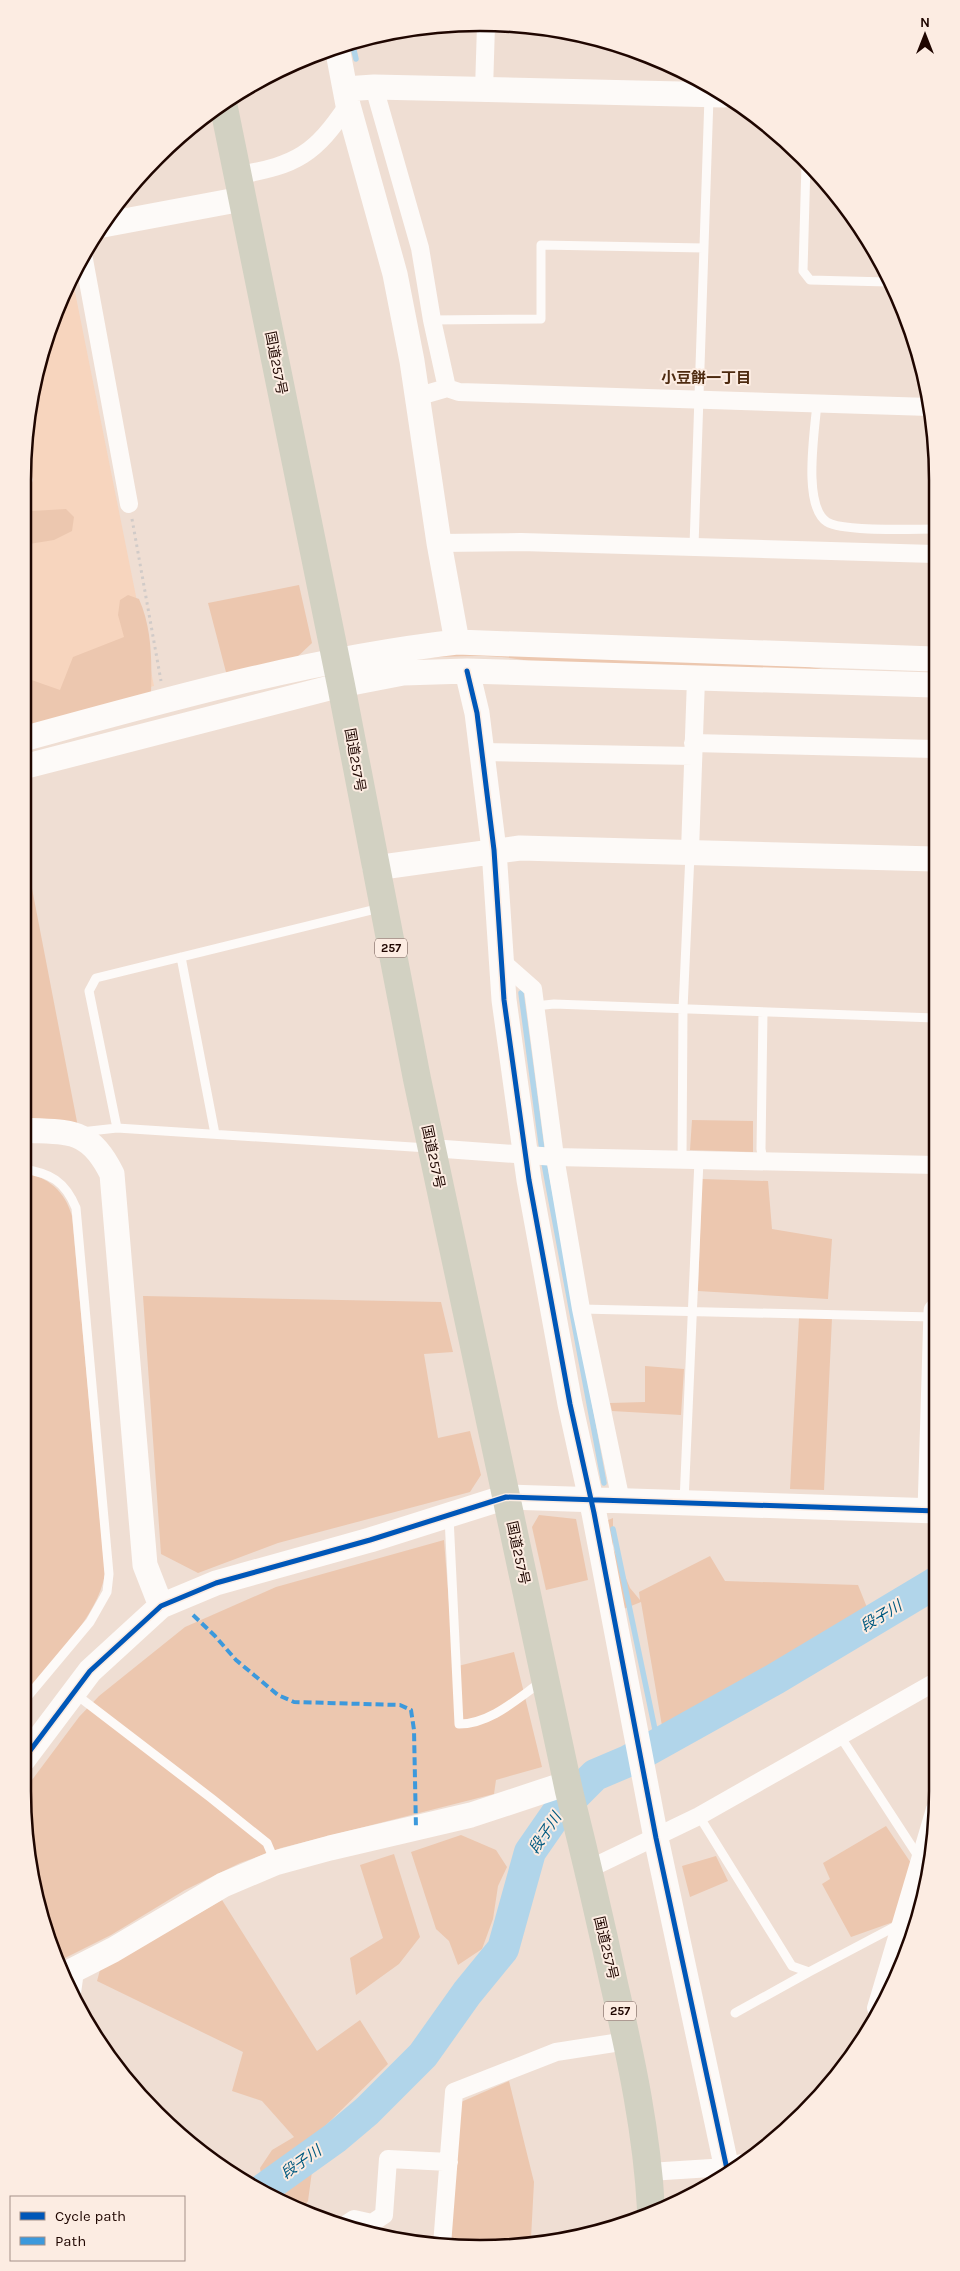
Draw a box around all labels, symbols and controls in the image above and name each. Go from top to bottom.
north arrow [900,10,950,60]
text: N [920,14,930,31]
street label: 国道257号 [261,330,291,396]
district label: 小豆餅一丁目 [661,369,751,387]
street label: 国道257号 [341,727,369,793]
road number: 257 [375,938,407,958]
street label: 国道257号 [418,1124,448,1190]
street label: 国道257号 [503,1520,533,1586]
water label: 段子川 [857,1596,907,1635]
water label: 段子川 [525,1808,566,1857]
street label: 国道257号 [590,1915,622,1981]
road number: 257 [604,2002,636,2020]
water label: 段子川 [277,2141,326,2182]
legend [10,2196,185,2261]
text: Cycle path [55,2207,126,2225]
text: Path [55,2232,86,2250]

